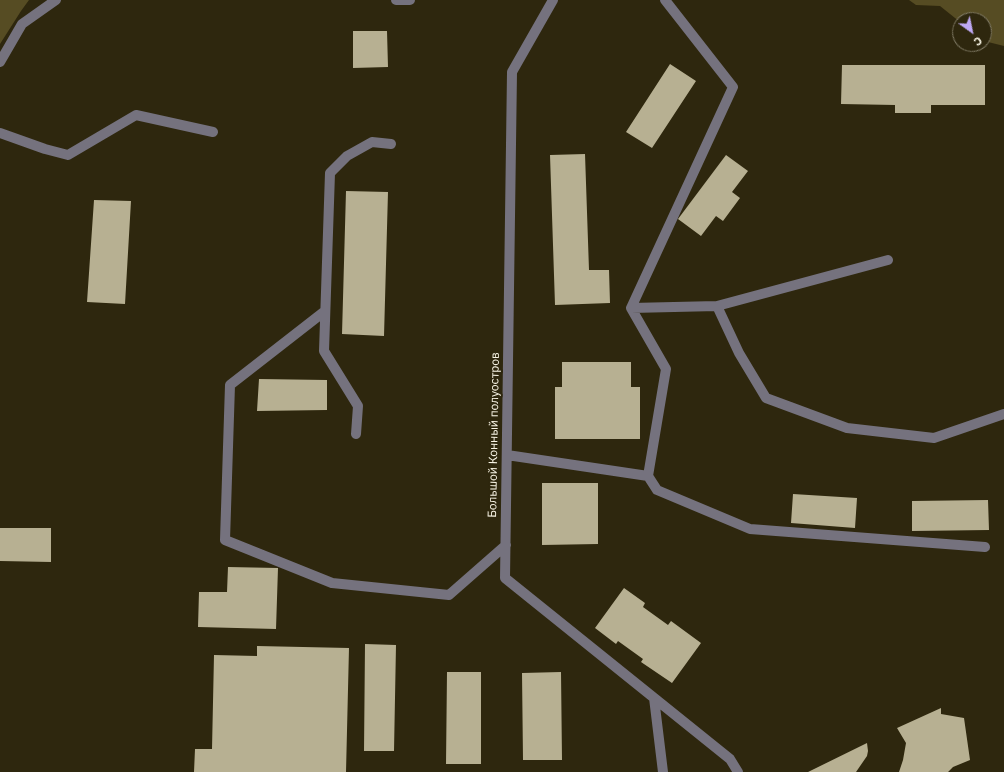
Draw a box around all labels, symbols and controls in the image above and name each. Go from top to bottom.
north arrow [952,12,992,52]
text: С [971,33,985,49]
street label: Большой Конный полуостров [485,352,503,518]

